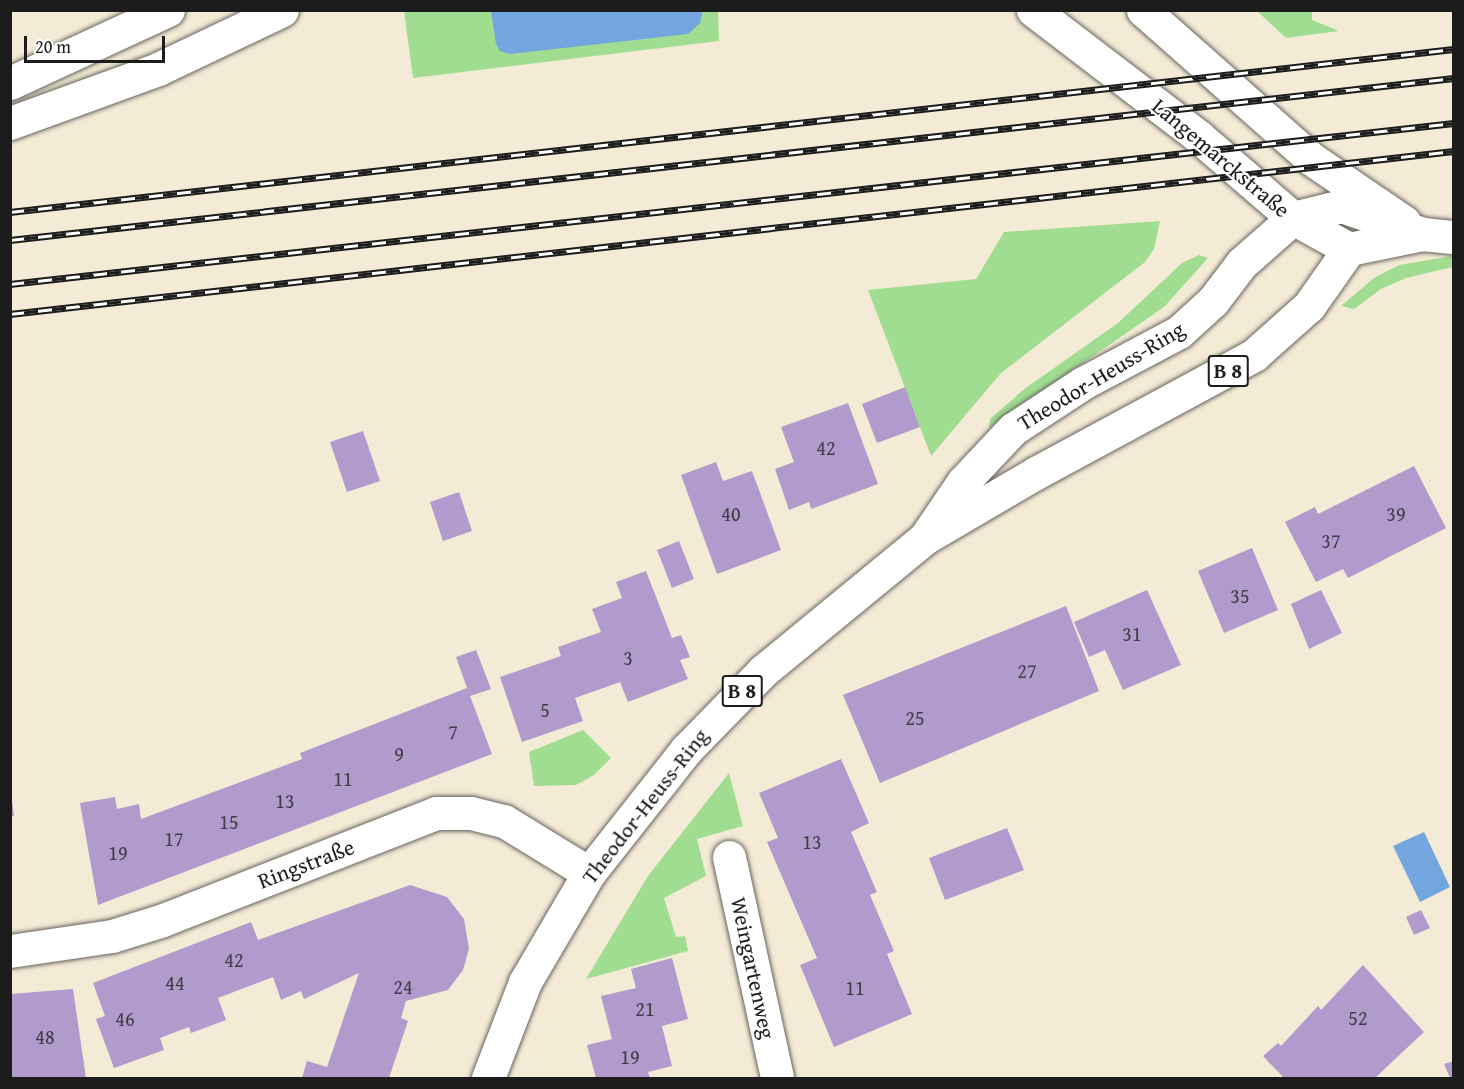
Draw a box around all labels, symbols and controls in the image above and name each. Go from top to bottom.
scale bar [27,24,168,62]
text: 20 m [35,33,71,60]
street label: Langemarckstraße [1147,93,1295,223]
street label: Theodor-Heuss-Ring [1013,316,1189,436]
road number: B 8 [1207,353,1249,389]
house number: 42 [816,435,836,459]
house number: 40 [721,501,741,525]
house number: 39 [1386,501,1406,525]
house number: 37 [1321,528,1341,552]
house number: 35 [1230,583,1250,607]
house number: 31 [1122,621,1142,645]
house number: 3 [623,645,633,669]
house number: 27 [1017,658,1037,682]
road number: B 8 [721,673,763,709]
house number: 5 [540,697,550,721]
house number: 25 [905,705,925,729]
house number: 7 [448,719,458,743]
street label: Theodor-Heuss-Ring [576,723,714,889]
house number: 9 [394,741,404,765]
house number: 11 [333,766,353,790]
house number: 13 [275,788,295,812]
house number: 15 [219,809,239,833]
house number: 17 [164,826,184,850]
house number: 13 [802,829,822,853]
street label: Ringstraße [254,834,358,894]
house number: 19 [108,840,128,864]
street label: Weingartenweg [725,895,781,1041]
house number: 42 [224,947,244,971]
house number: 44 [165,970,185,994]
house number: 24 [393,974,413,998]
house number: 11 [845,975,865,999]
house number: 21 [635,996,655,1020]
house number: 52 [1348,1005,1368,1029]
house number: 46 [115,1006,135,1030]
house number: 48 [35,1024,55,1048]
house number: 19 [620,1044,640,1068]

